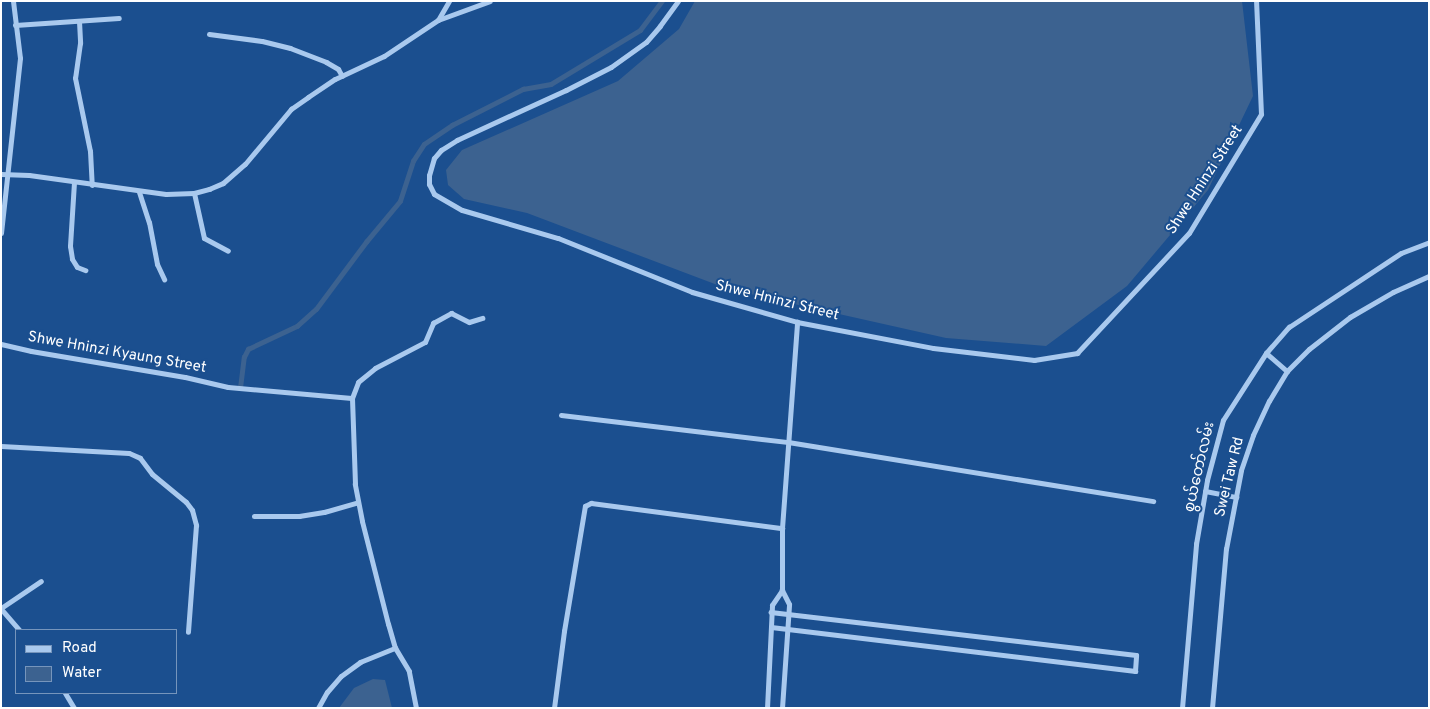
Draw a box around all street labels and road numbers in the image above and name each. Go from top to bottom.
street label: Shwe Hninzi Street [1163,122,1247,238]
street label: Shwe Hninzi Street [713,277,841,325]
street label: Shwe Hninzi Kyaung Street [26,328,208,378]
street label: စွယ်တော်လမ်း [1181,420,1219,514]
street label: Swei Taw Rd [1211,435,1249,519]

